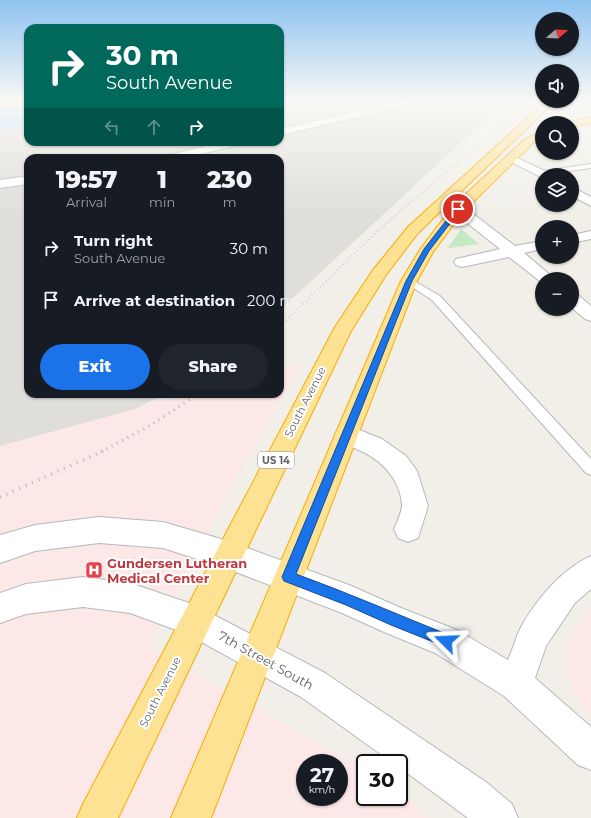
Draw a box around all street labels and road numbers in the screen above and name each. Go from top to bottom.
street label: South Avenue [281,364,329,440]
road number: US 14 [258,452,294,468]
street label: 7th Street South [216,627,316,693]
street label: South Avenue [136,654,184,730]

